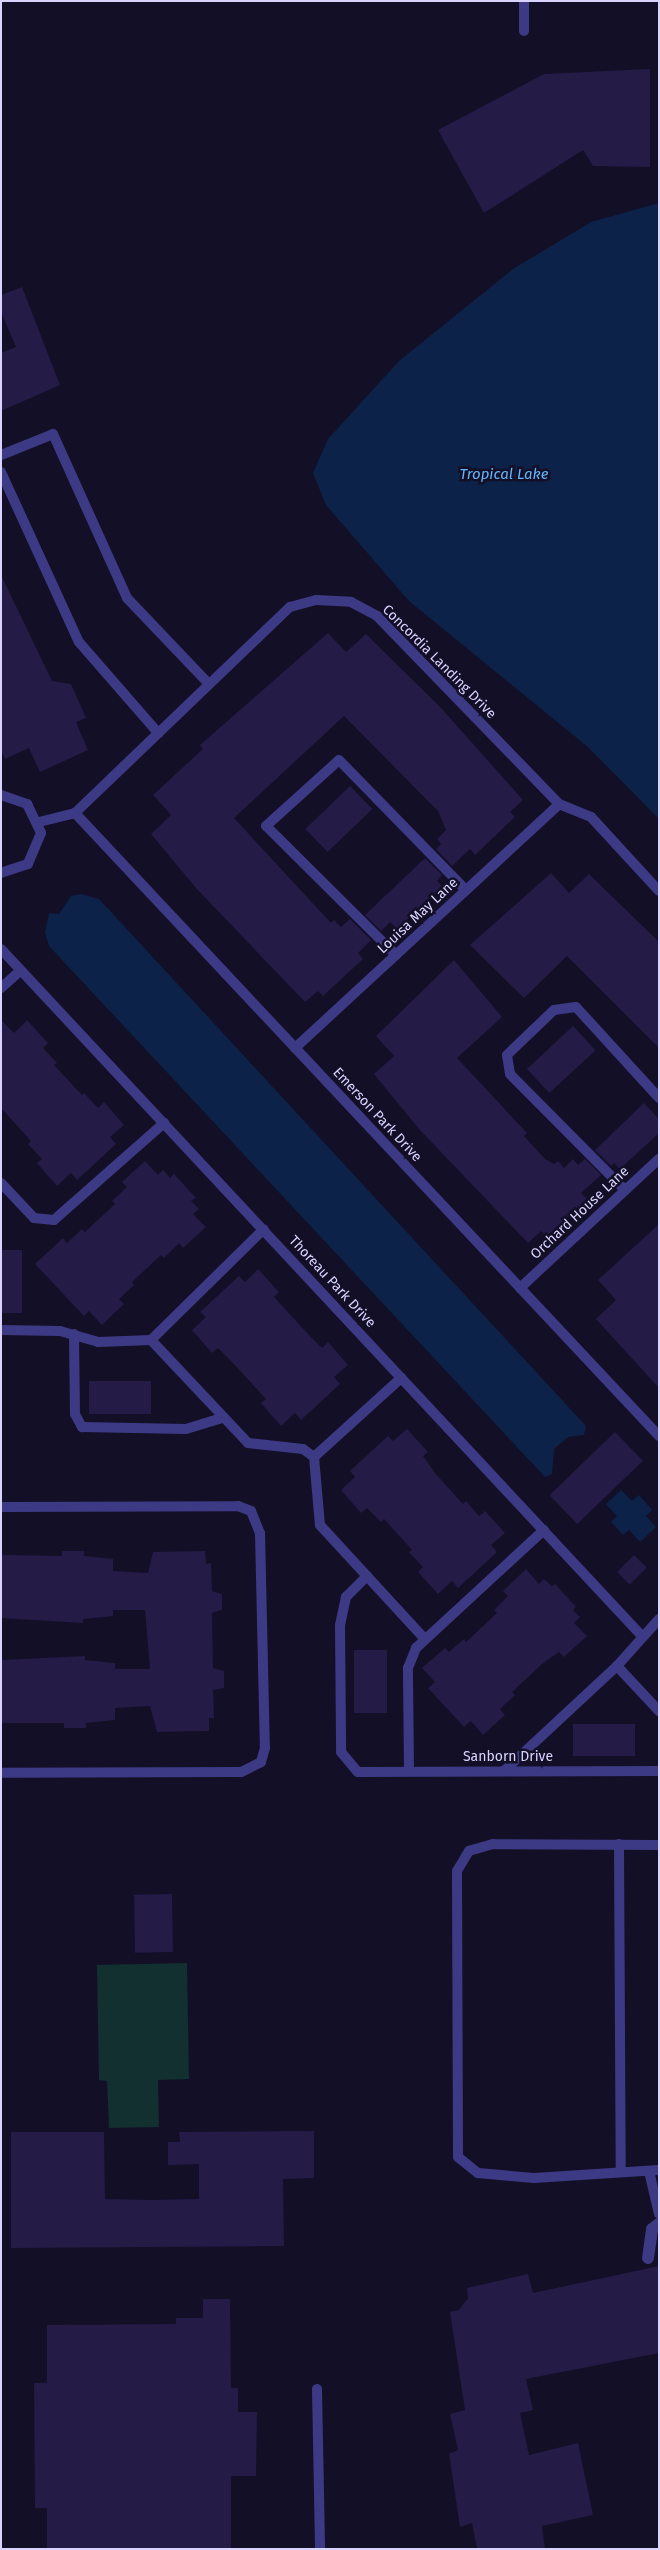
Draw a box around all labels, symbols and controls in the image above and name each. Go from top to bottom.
water label: Tropical Lake [459,466,549,484]
street label: Concordia Landing Drive [379,602,499,722]
street label: Louisa May Lane [374,874,462,958]
street label: Emerson Park Drive [329,1064,425,1166]
street label: Orchard House Lane [527,1163,633,1263]
street label: Thoreau Park Drive [285,1233,379,1331]
street label: Sanborn Drive [463,1749,553,1765]

